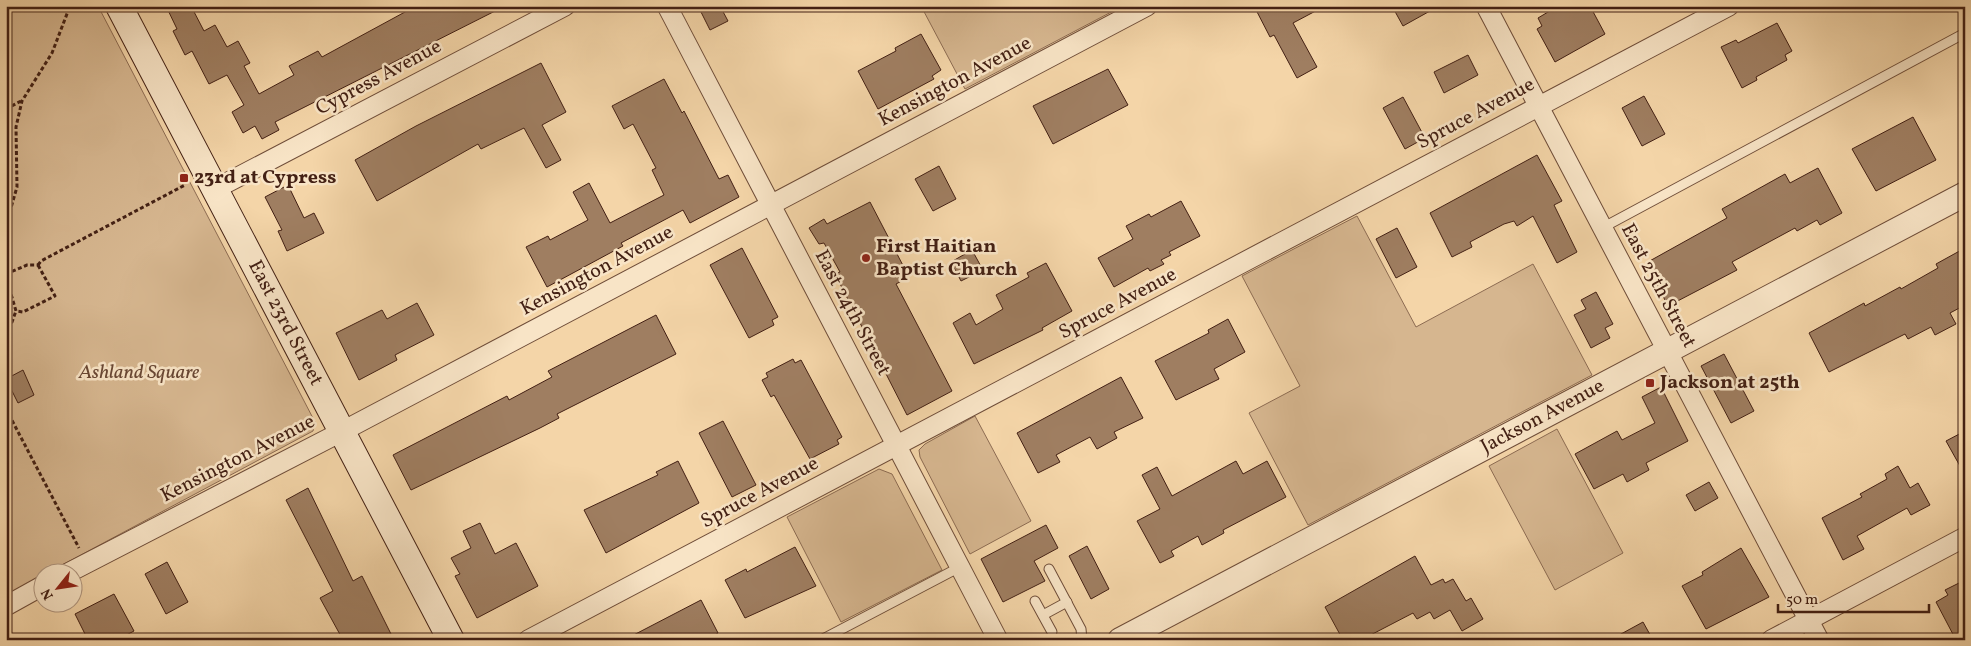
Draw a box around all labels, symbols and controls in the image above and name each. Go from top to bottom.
street label: Kensington Avenue [873,30,1037,134]
street label: Cypress Avenue [311,33,447,123]
street label: Spruce Avenue [1412,71,1540,157]
place label: 23rd at Cypress [194,164,336,192]
marker: 23rd at Cypress [178,172,190,184]
street label: Kensington Avenue [515,219,679,323]
street label: East 25th Street [1613,219,1703,353]
place label: First Haitian Baptist Church [876,233,1017,284]
street label: East 24th Street [807,245,897,381]
marker: First Haitian Baptist Church [860,252,872,264]
street label: East 23rd Street [241,255,330,391]
street label: Spruce Avenue [1054,261,1182,347]
park label: Ashland Square [78,359,200,387]
place label: Jackson at 25th [1659,369,1800,397]
street label: Jackson Avenue [1476,373,1610,461]
marker: Jackson at 25th [1644,377,1656,389]
street label: Kensington Avenue [156,408,320,510]
street label: Spruce Avenue [696,450,824,536]
north arrow [32,564,82,614]
scale bar [1778,581,1930,613]
text: N [37,585,59,603]
text: 50 m [1786,590,1818,611]

